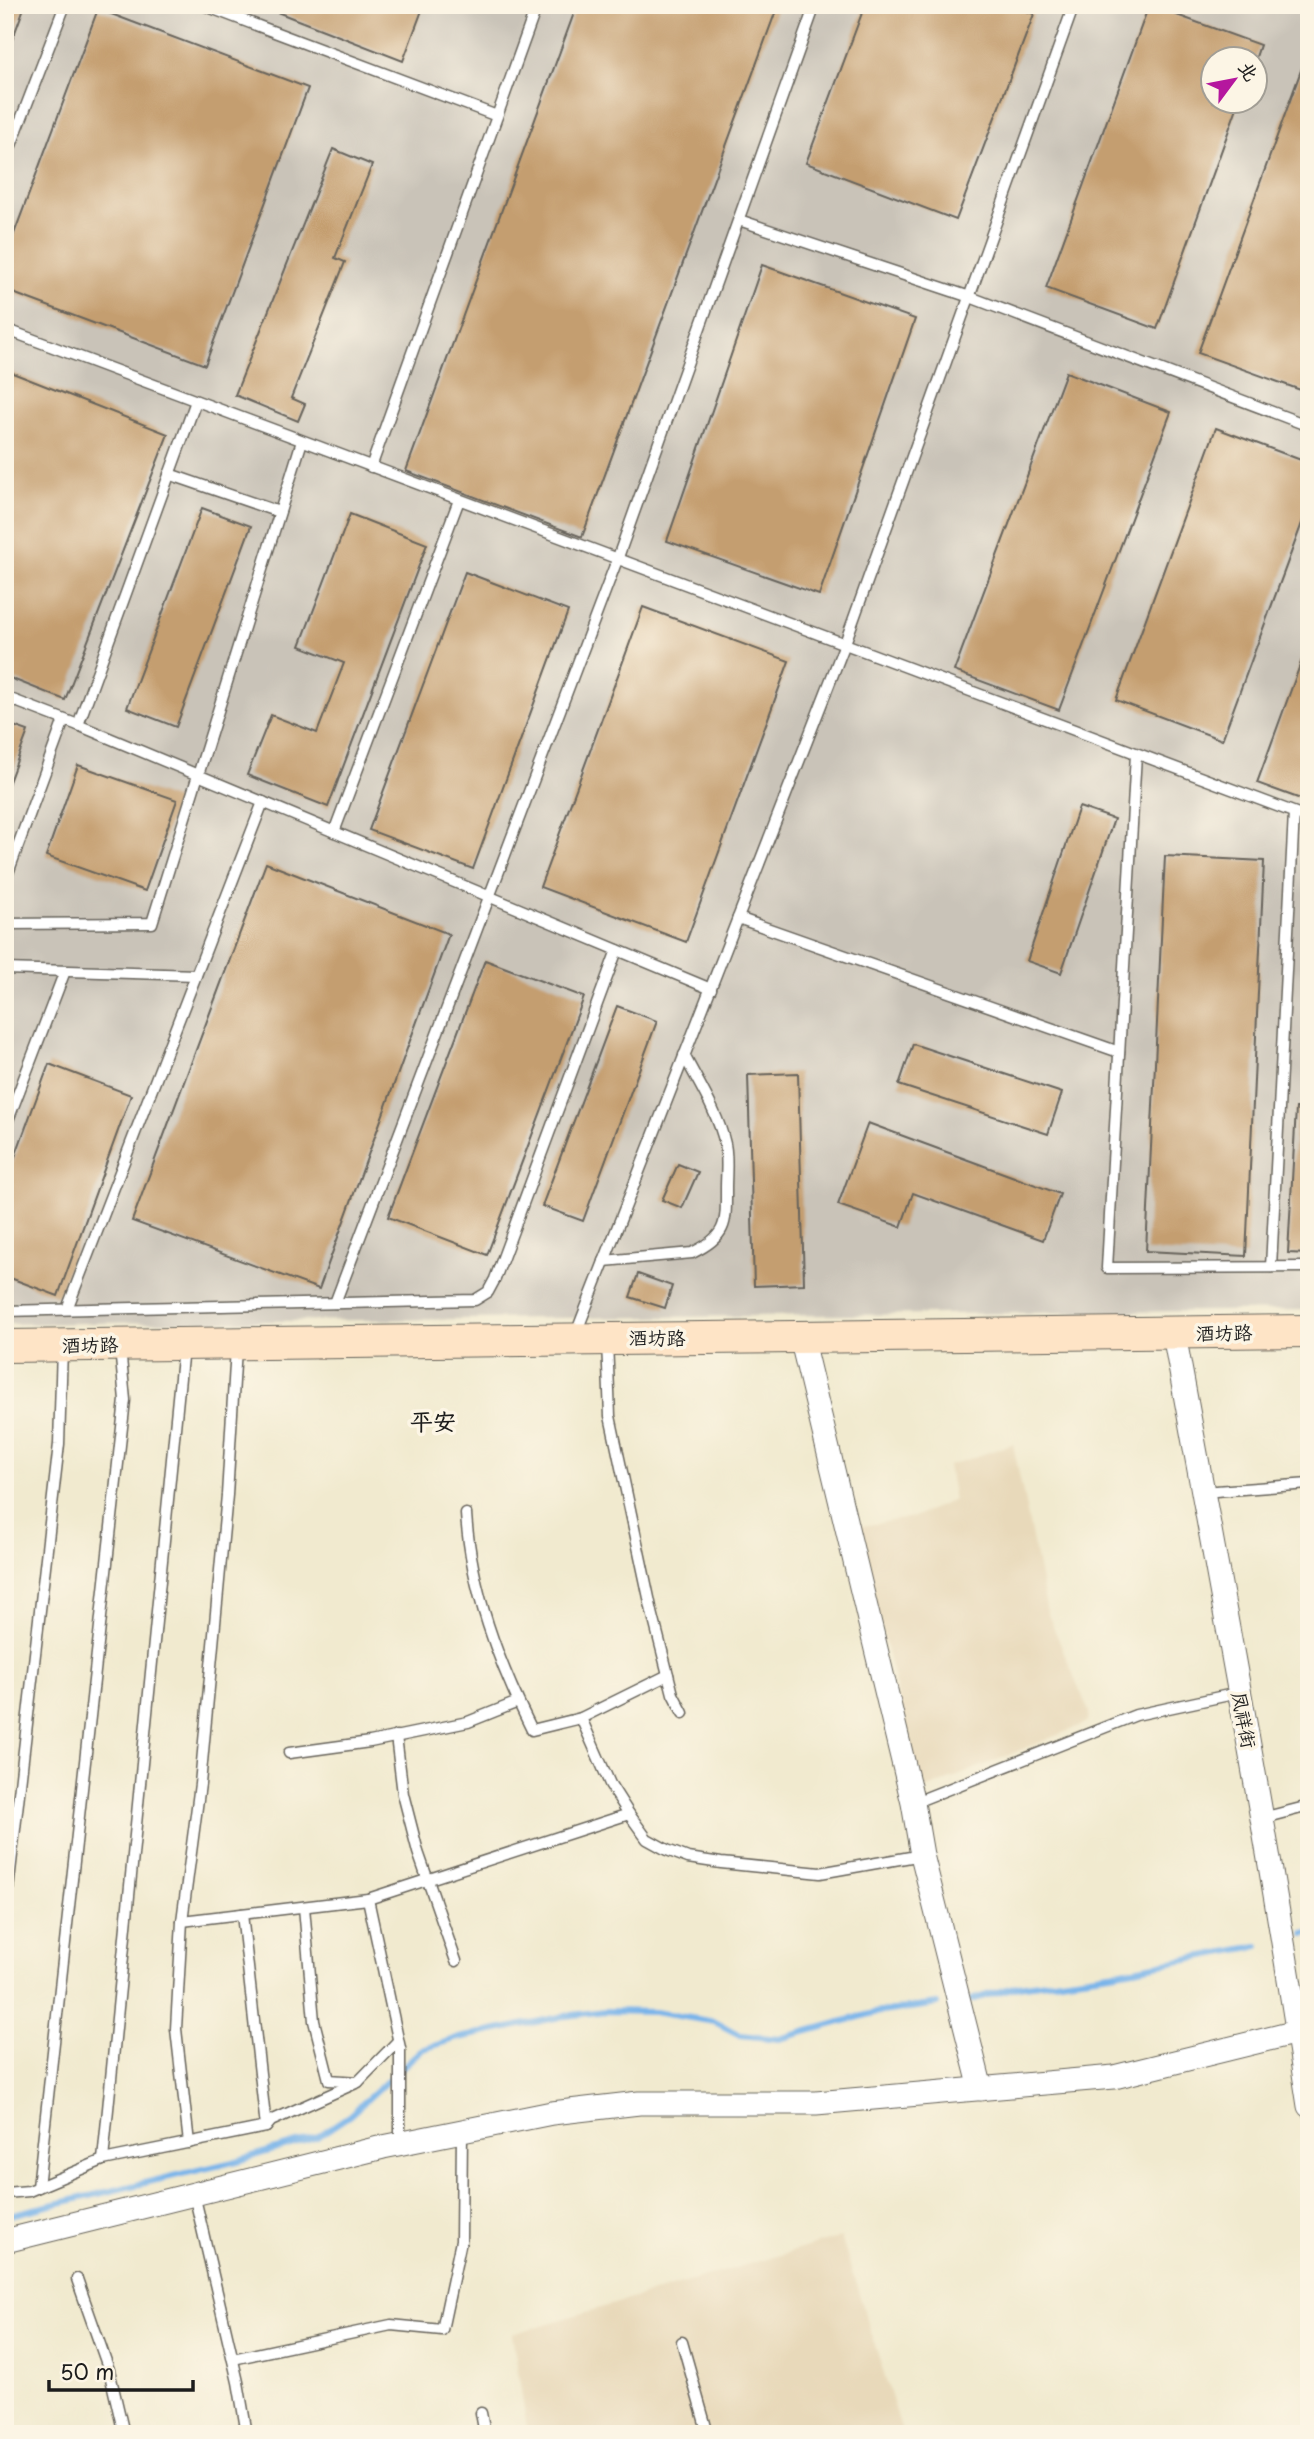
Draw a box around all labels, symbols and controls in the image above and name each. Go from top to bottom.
north arrow [1198,46,1268,116]
text: 北 [1232,55,1266,86]
street label: 酒坊路 [1195,1318,1253,1346]
street label: 酒坊路 [628,1323,686,1351]
street label: 酒坊路 [61,1330,119,1358]
district label: 平安 [410,1403,456,1438]
street label: 凤祥街 [1226,1689,1264,1750]
scale bar [49,2348,192,2392]
text: 50 m [60,2355,114,2387]

